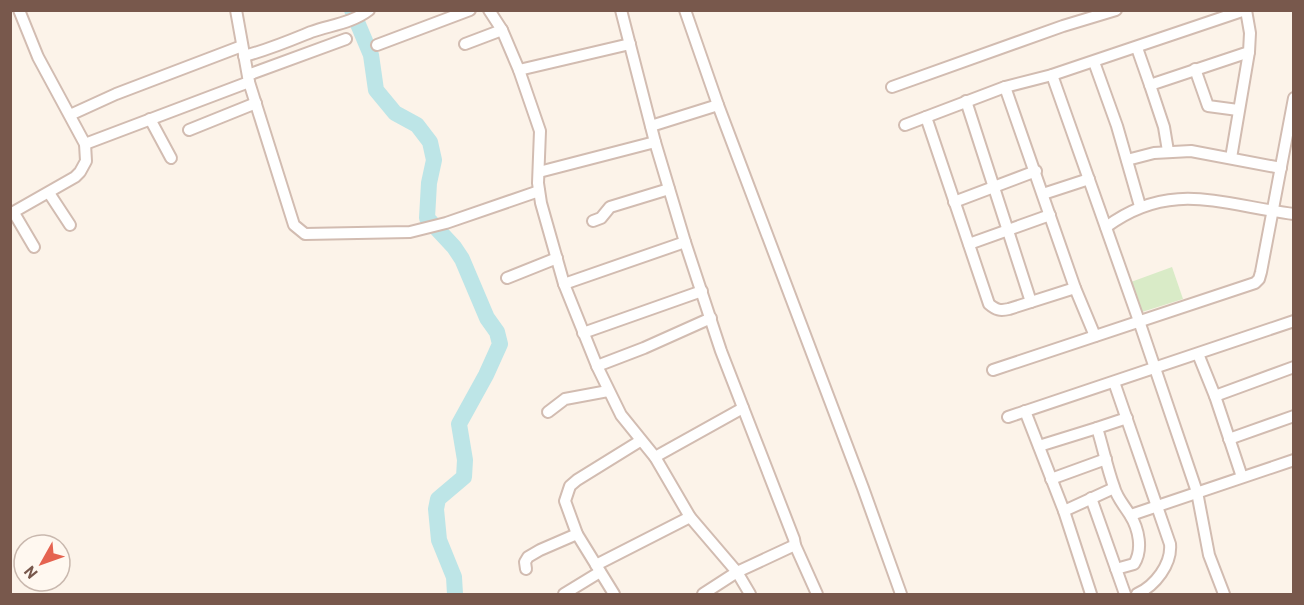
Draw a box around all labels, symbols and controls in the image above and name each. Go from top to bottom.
north arrow [12,533,72,593]
text: N [19,563,41,583]

